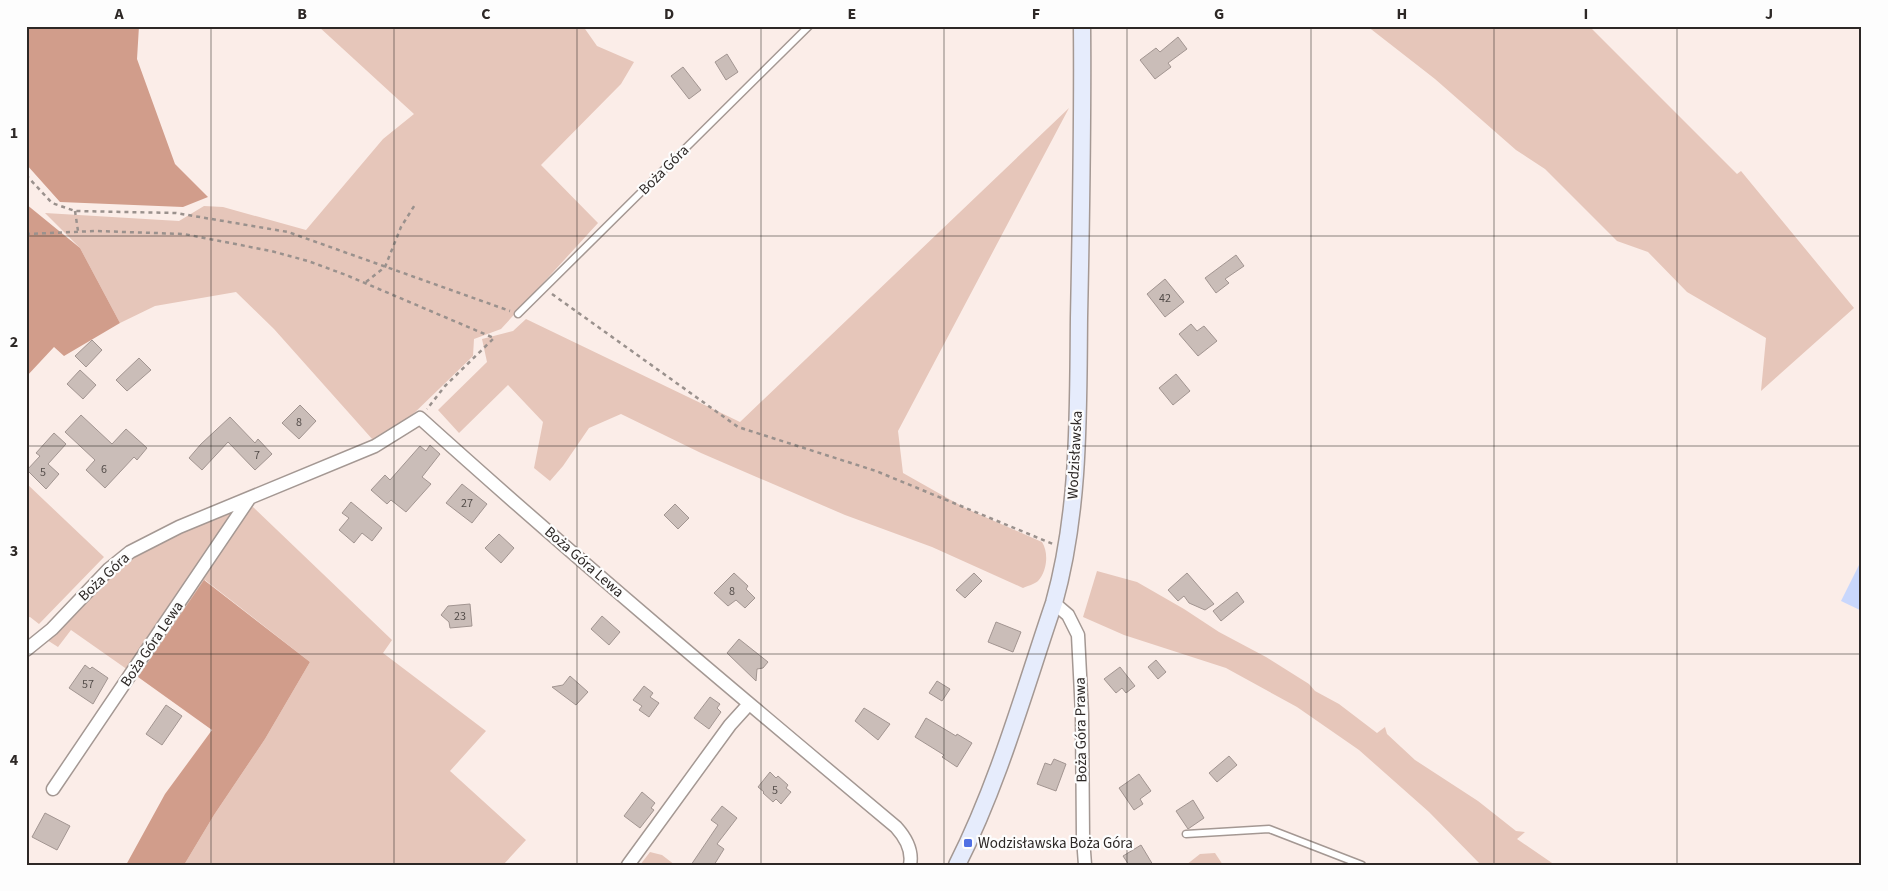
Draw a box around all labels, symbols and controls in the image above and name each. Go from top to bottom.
text: A [113,3,124,25]
text: B [297,3,307,25]
text: C [481,3,491,25]
text: D [664,3,674,25]
text: E [848,3,856,25]
text: F [1032,3,1040,25]
text: G [1214,3,1224,25]
text: H [1397,3,1407,25]
text: I [1584,3,1588,25]
text: J [1765,3,1773,25]
text: 1 [10,122,18,144]
street label: Boża Góra [634,140,694,200]
house number: 42 [1159,290,1171,307]
text: 2 [10,331,18,353]
street label: Wodzisławska [1062,410,1088,500]
house number: 8 [296,414,302,431]
house number: 7 [254,447,260,464]
house number: 6 [101,461,107,478]
house number: 5 [40,464,46,481]
house number: 27 [461,495,473,512]
street label: Boża Góra Lewa [540,522,628,602]
text: 3 [10,540,18,562]
street label: Boża Góra [74,548,134,606]
house number: 8 [729,583,735,600]
street label: Boża Góra Lewa [116,597,188,691]
house number: 23 [454,608,466,625]
house number: 57 [82,676,94,693]
street label: Boża Góra Prawa [1070,677,1092,783]
text: 4 [10,749,19,771]
house number: 5 [772,782,778,799]
place label: Wodzisławska Boża Góra [978,833,1133,854]
marker: Wodzisławska Boża Góra [962,837,974,849]

